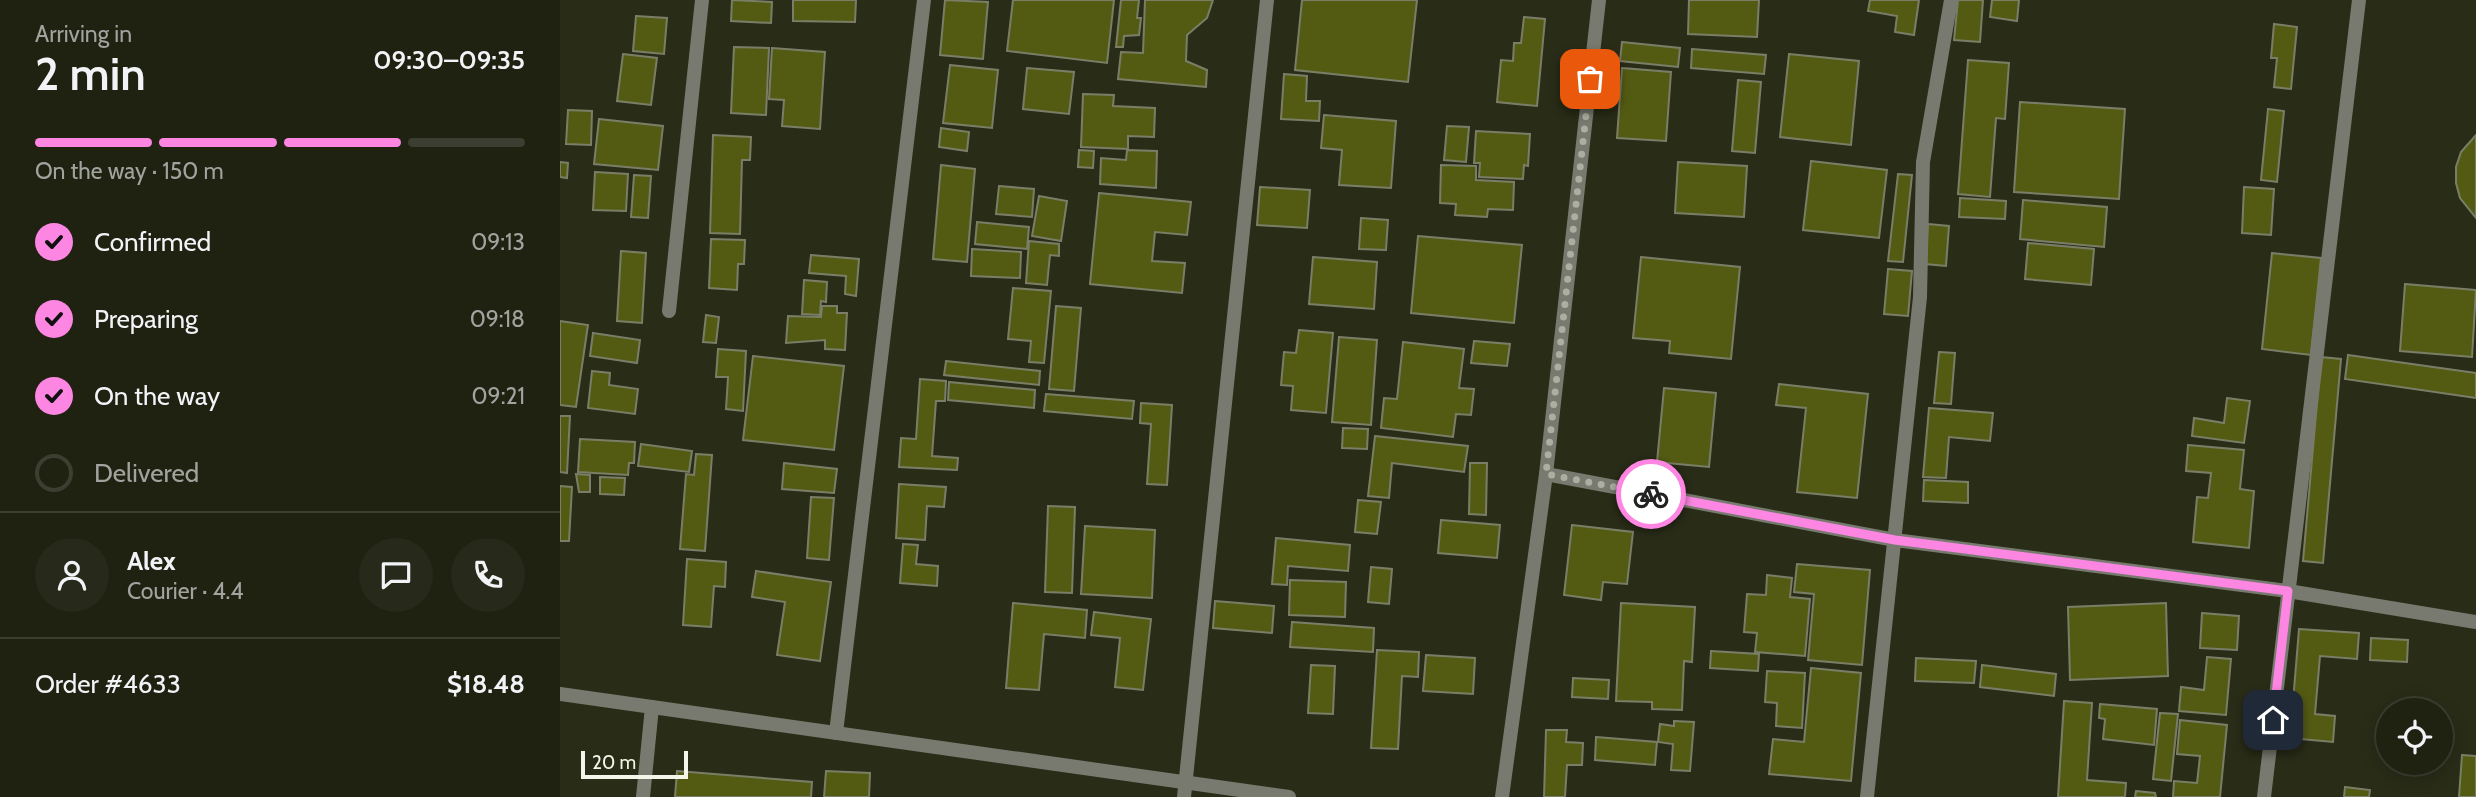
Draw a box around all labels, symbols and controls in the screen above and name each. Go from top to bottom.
text: Arriving in [35,20,132,48]
text: 09:30–09:35 [373,44,525,76]
text: 2 min [35,46,146,102]
pin [1560,49,1620,109]
icon: bag [1571,60,1609,98]
text: On the way · 150 m [35,157,224,185]
icon: check [35,223,73,261]
text: Confirmed [94,226,211,258]
text: 09:13 [471,228,525,256]
icon: check [35,300,73,338]
text: Preparing [94,303,198,335]
text: 09:18 [470,305,525,333]
icon: check [35,377,73,415]
text: On the way [94,380,220,412]
text: 09:21 [472,382,525,410]
text: Delivered [94,457,199,489]
courier [1616,459,1686,529]
icon: bike [1632,475,1670,513]
button: person [35,538,109,612]
button: chat [359,538,433,612]
button: phone [451,538,525,612]
text: Alex [127,545,176,577]
text: Courier · 4.4 [127,577,244,605]
text: Order #4633 [35,668,181,700]
text: $18.48 [447,668,525,700]
pin [2243,690,2303,750]
map controls [2376,698,2453,775]
button: locate [2376,698,2453,775]
icon: home [2254,701,2292,739]
scale bar [581,748,688,780]
text: 20 m [592,751,636,774]

